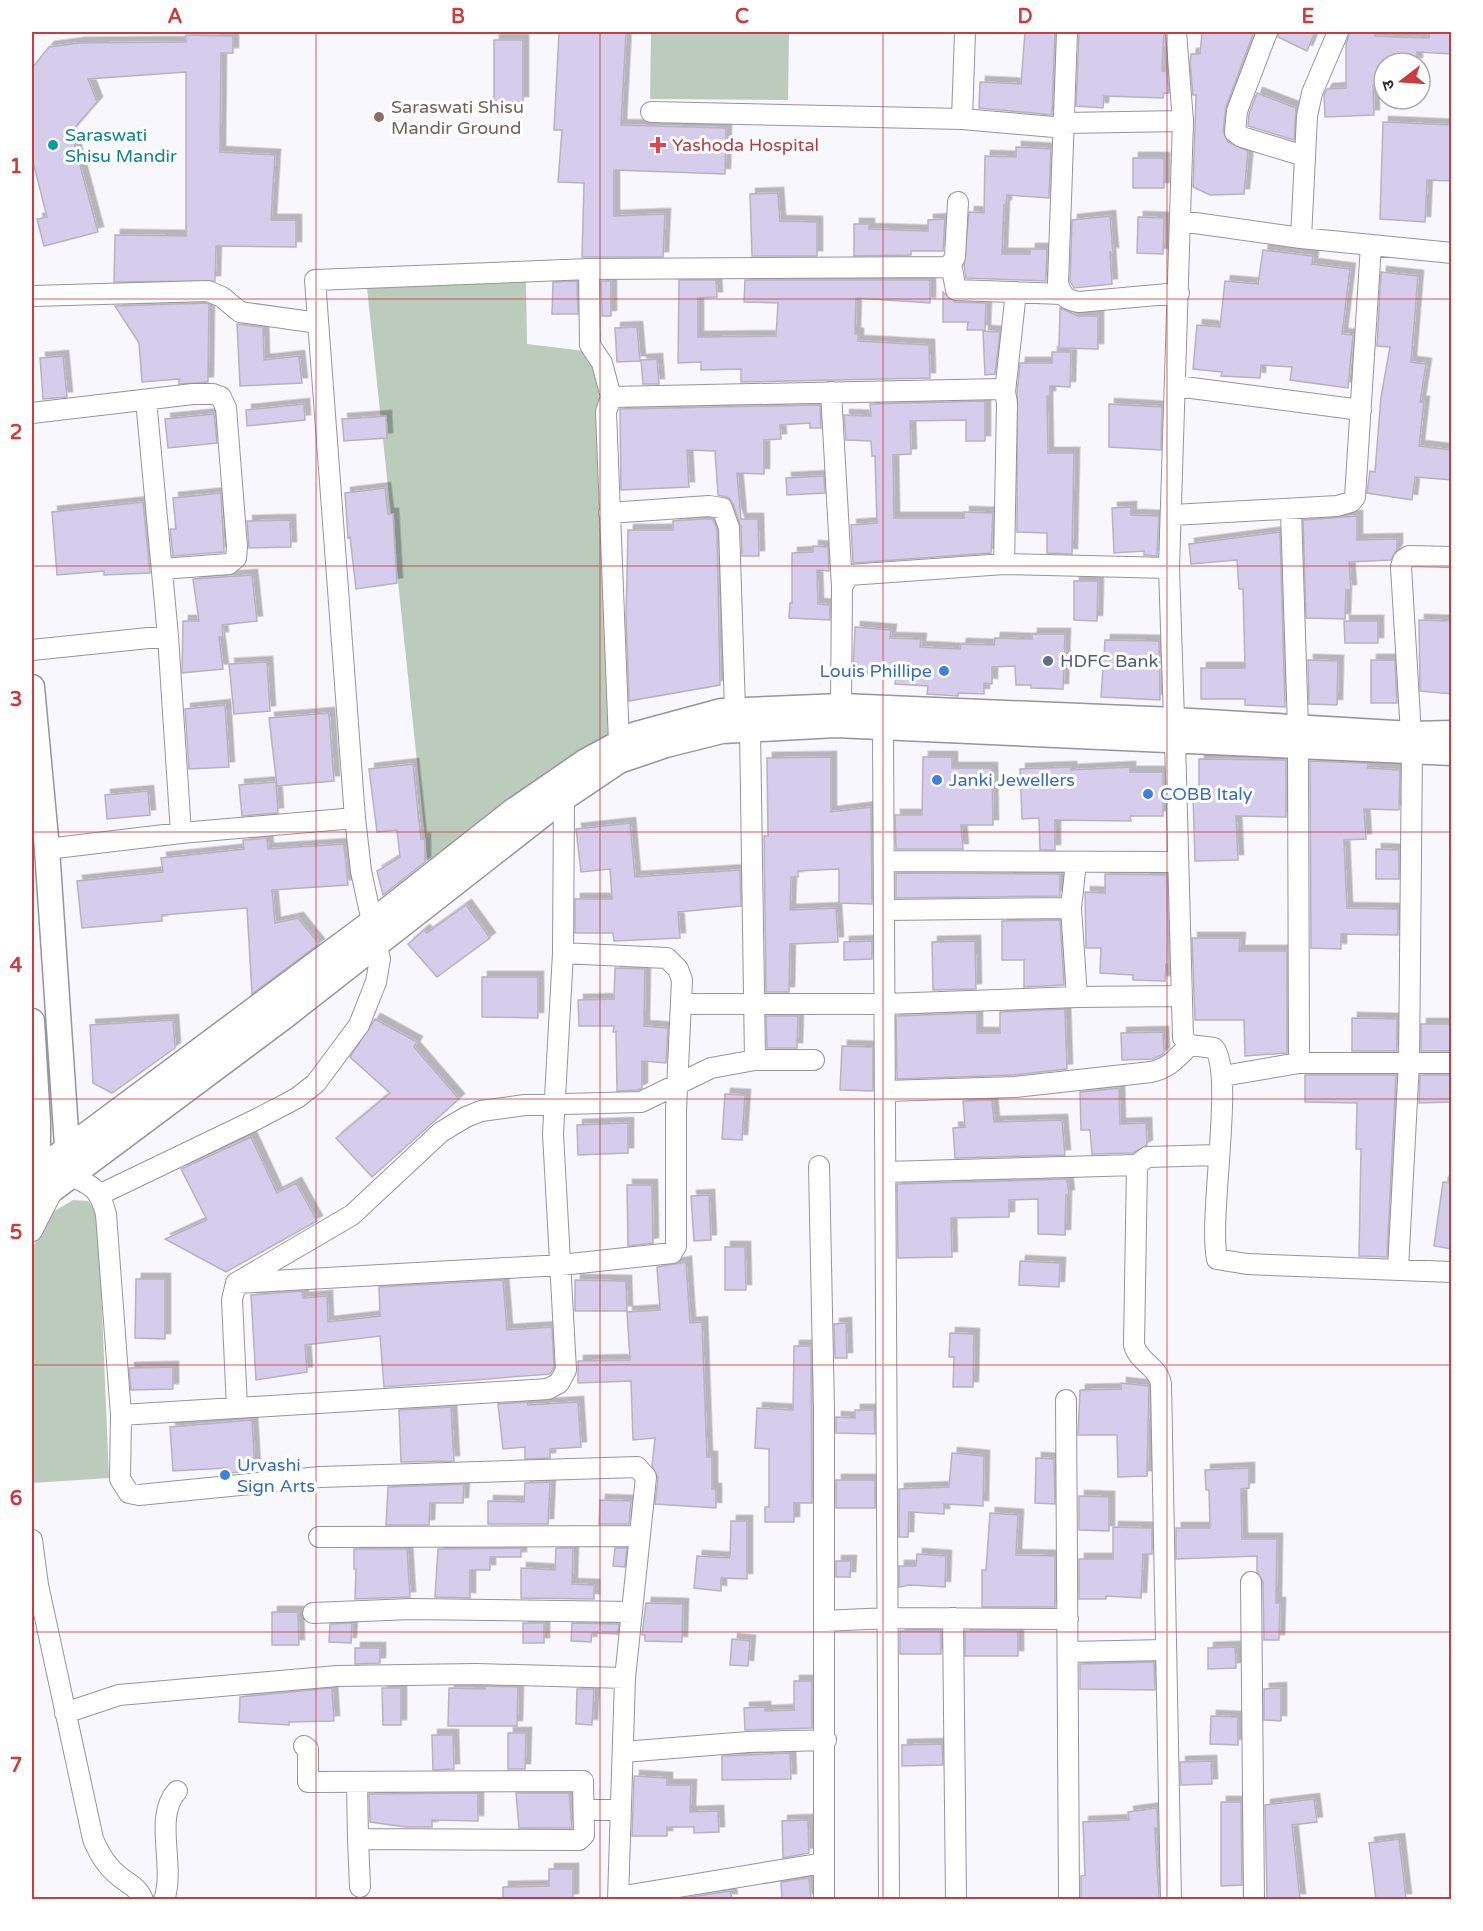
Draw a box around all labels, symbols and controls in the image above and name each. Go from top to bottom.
text: A [168,5,183,29]
text: B [451,5,465,29]
text: C [735,5,749,29]
text: D [1017,5,1033,29]
text: E [1302,5,1315,29]
north arrow [1372,51,1432,111]
text: उ [1377,77,1400,92]
place label: Saraswati Shisu Mandir Ground [391,96,524,139]
marker: Saraswati Shisu Mandir Ground [372,110,386,124]
place label: Saraswati Shisu Mandir [65,124,177,167]
place label: Yashoda Hospital [672,134,819,156]
marker: Yashoda Hospital [649,136,667,154]
marker: Saraswati Shisu Mandir [46,138,60,152]
text: 1 [10,155,22,179]
text: 2 [10,421,22,445]
place label: HDFC Bank [1060,650,1158,672]
marker: HDFC Bank [1041,654,1055,668]
place label: Louis Phillipe [820,660,932,682]
marker: Louis Phillipe [937,664,951,678]
text: 3 [10,688,22,712]
place label: Janki Jewellers [949,769,1075,791]
marker: Janki Jewellers [930,773,944,787]
place label: COBB Italy [1160,783,1253,805]
marker: COBB Italy [1141,787,1155,801]
text: 4 [10,954,23,978]
text: 5 [10,1221,22,1245]
place label: Urvashi Sign Arts [237,1454,315,1497]
marker: Urvashi Sign Arts [218,1468,232,1482]
text: 6 [10,1487,22,1511]
text: 7 [10,1754,22,1778]

